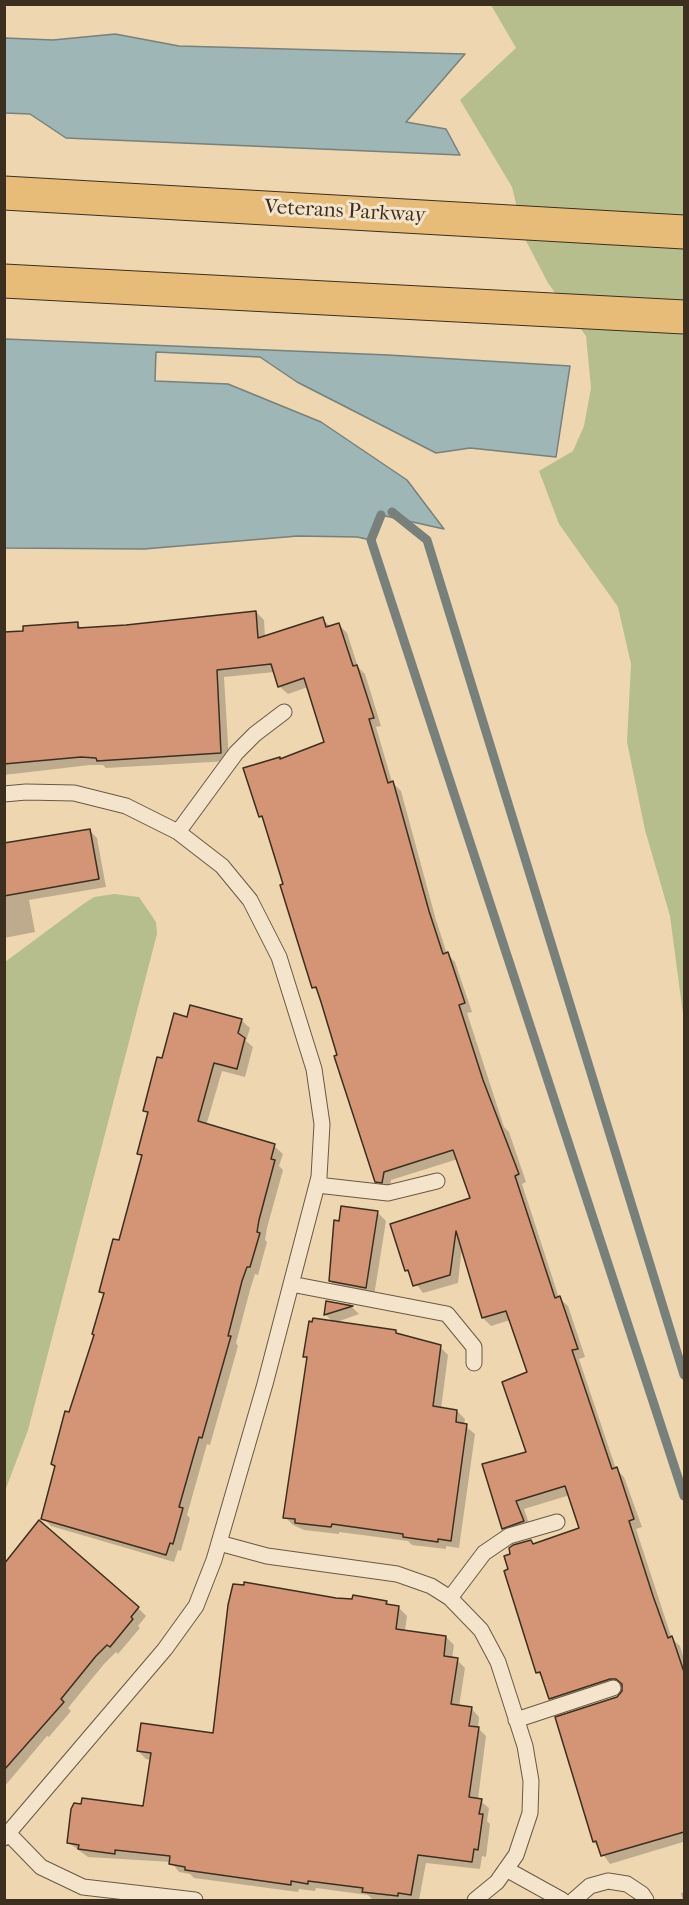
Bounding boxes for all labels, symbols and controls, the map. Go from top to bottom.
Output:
street label: Veterans Parkway [264,195,426,229]

